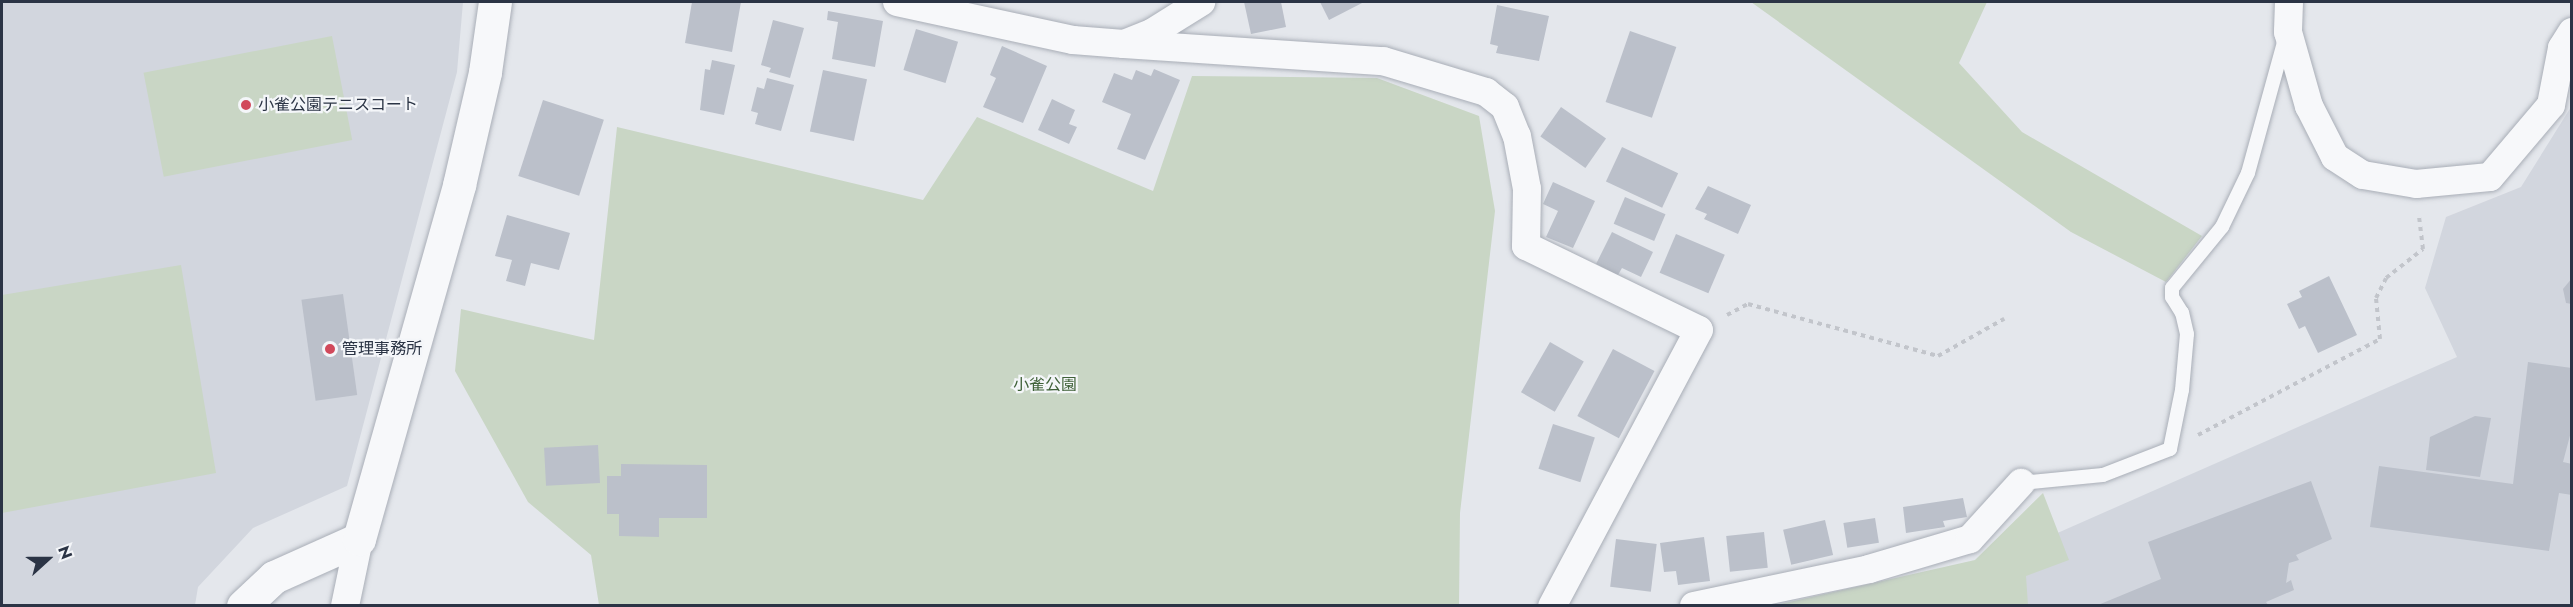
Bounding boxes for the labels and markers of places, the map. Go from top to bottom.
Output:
place label: 小雀公園テニスコート [258,95,418,115]
marker: 小雀公園テニスコート [239,98,253,112]
place label: 管理事務所 [342,339,422,359]
marker: 管理事務所 [323,342,337,356]

